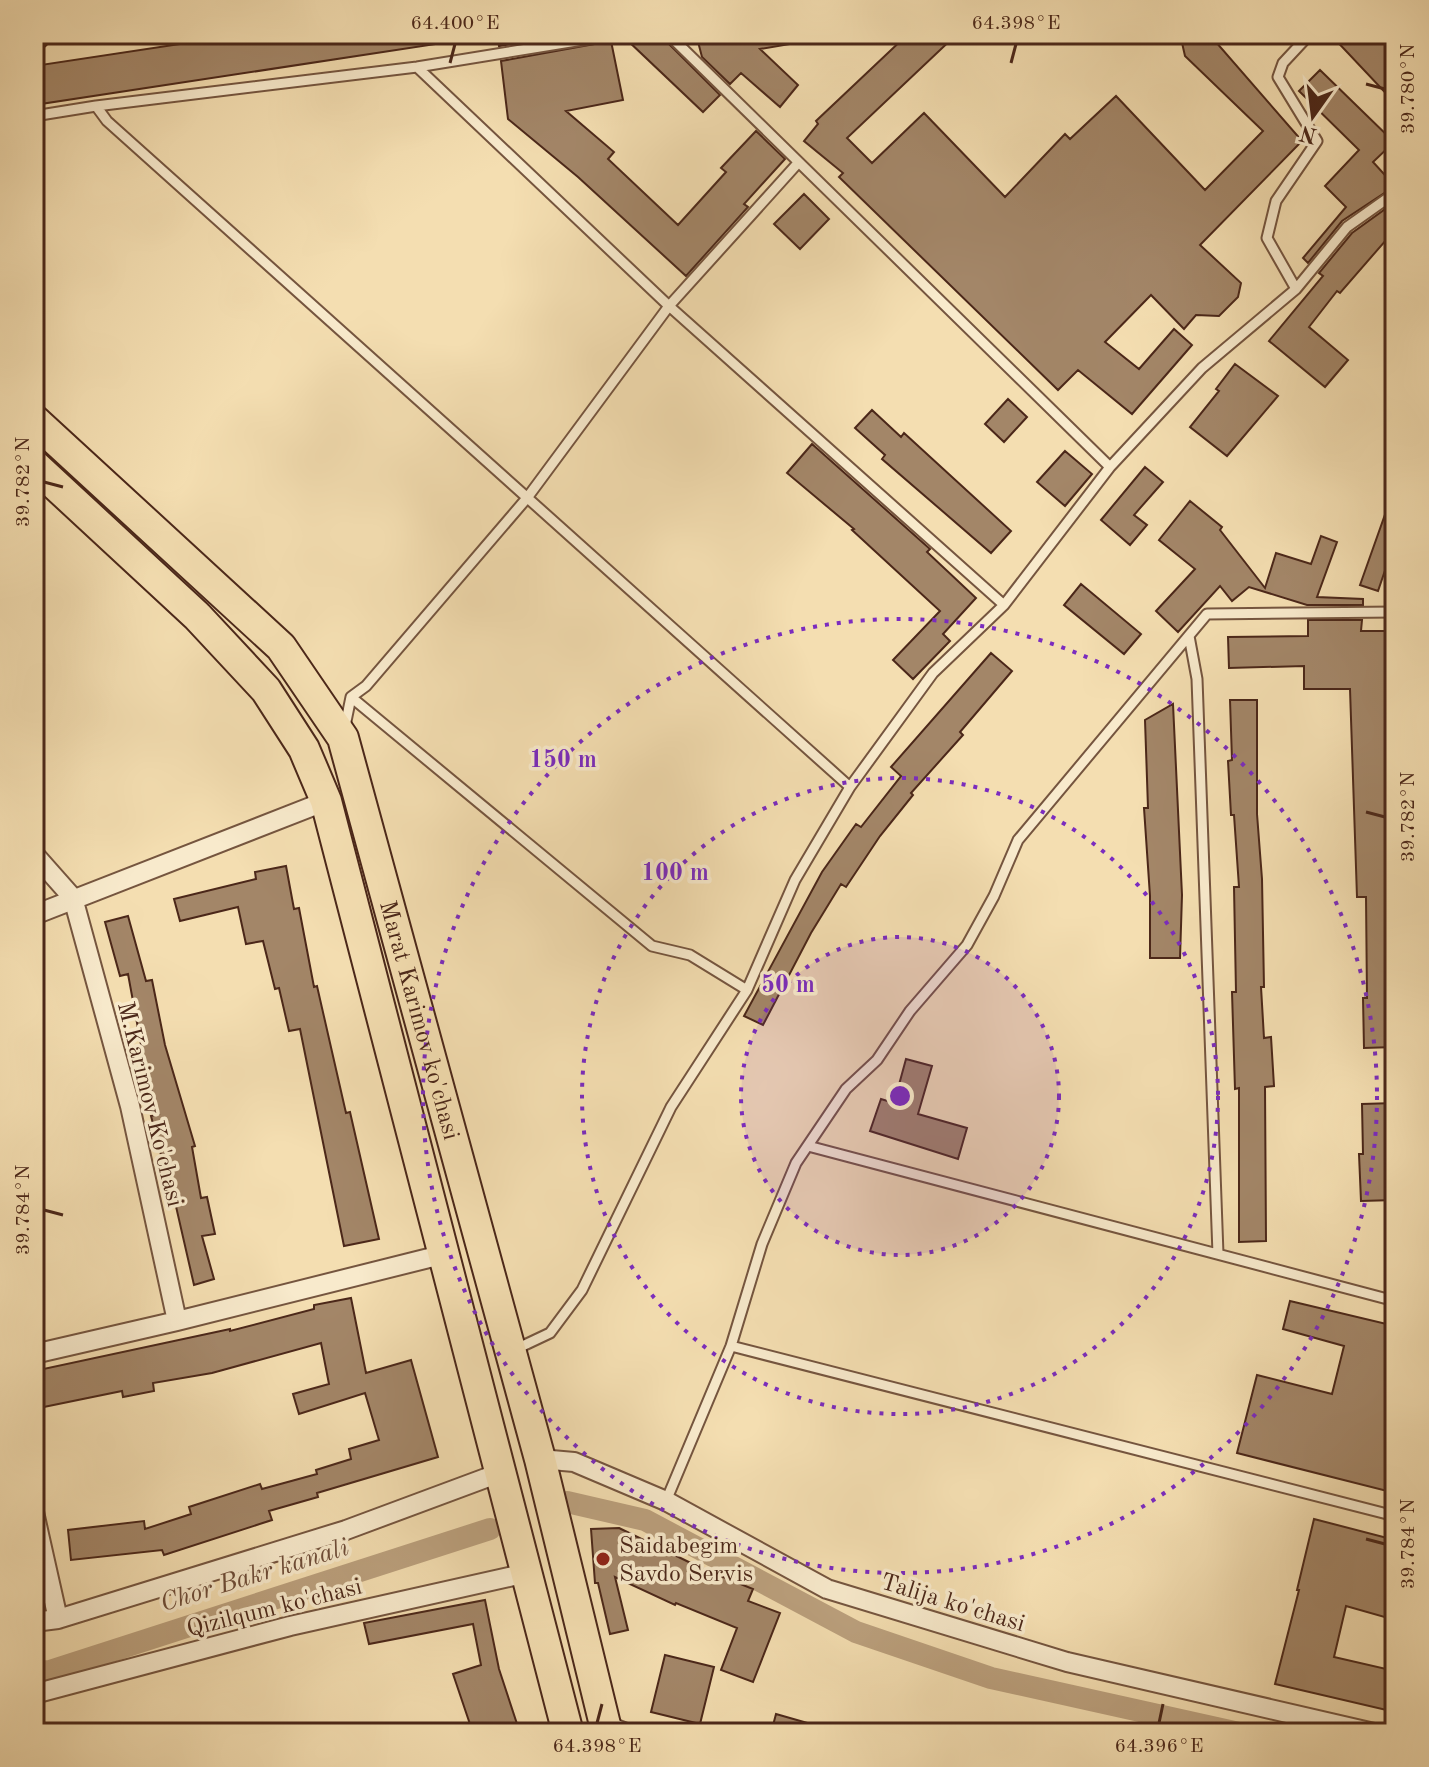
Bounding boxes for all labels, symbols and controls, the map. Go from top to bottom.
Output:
text: 64.400°E [411,14,500,34]
text: 64.398°E [972,14,1061,34]
text: 39.780°N [1399,44,1419,134]
north arrow [1273,76,1353,156]
text: N [1298,121,1319,146]
text: 39.782°N [14,437,34,527]
text: 150 m [529,748,597,773]
text: 39.782°N [1399,772,1419,862]
text: 100 m [641,862,709,886]
street label: Marat Karimov ko'chasi [374,898,462,1143]
text: 50 m [761,973,815,998]
street label: M.Karimov Ko'chasi [112,999,186,1210]
centre of rings [886,1082,914,1110]
text: 39.784°N [14,1165,34,1255]
text: 39.784°N [1399,1499,1419,1589]
water label: Chor Bakr kanali [157,1535,352,1617]
place label: Saidabegim Savdo Servis [619,1535,753,1587]
marker: Saidabegim Savdo Servis [594,1550,612,1568]
street label: Talija ko'chasi [877,1571,1027,1637]
street label: Qizilqum ko'chasi [184,1576,365,1642]
text: 64.398°E [553,1737,642,1757]
text: 64.396°E [1115,1737,1204,1757]

